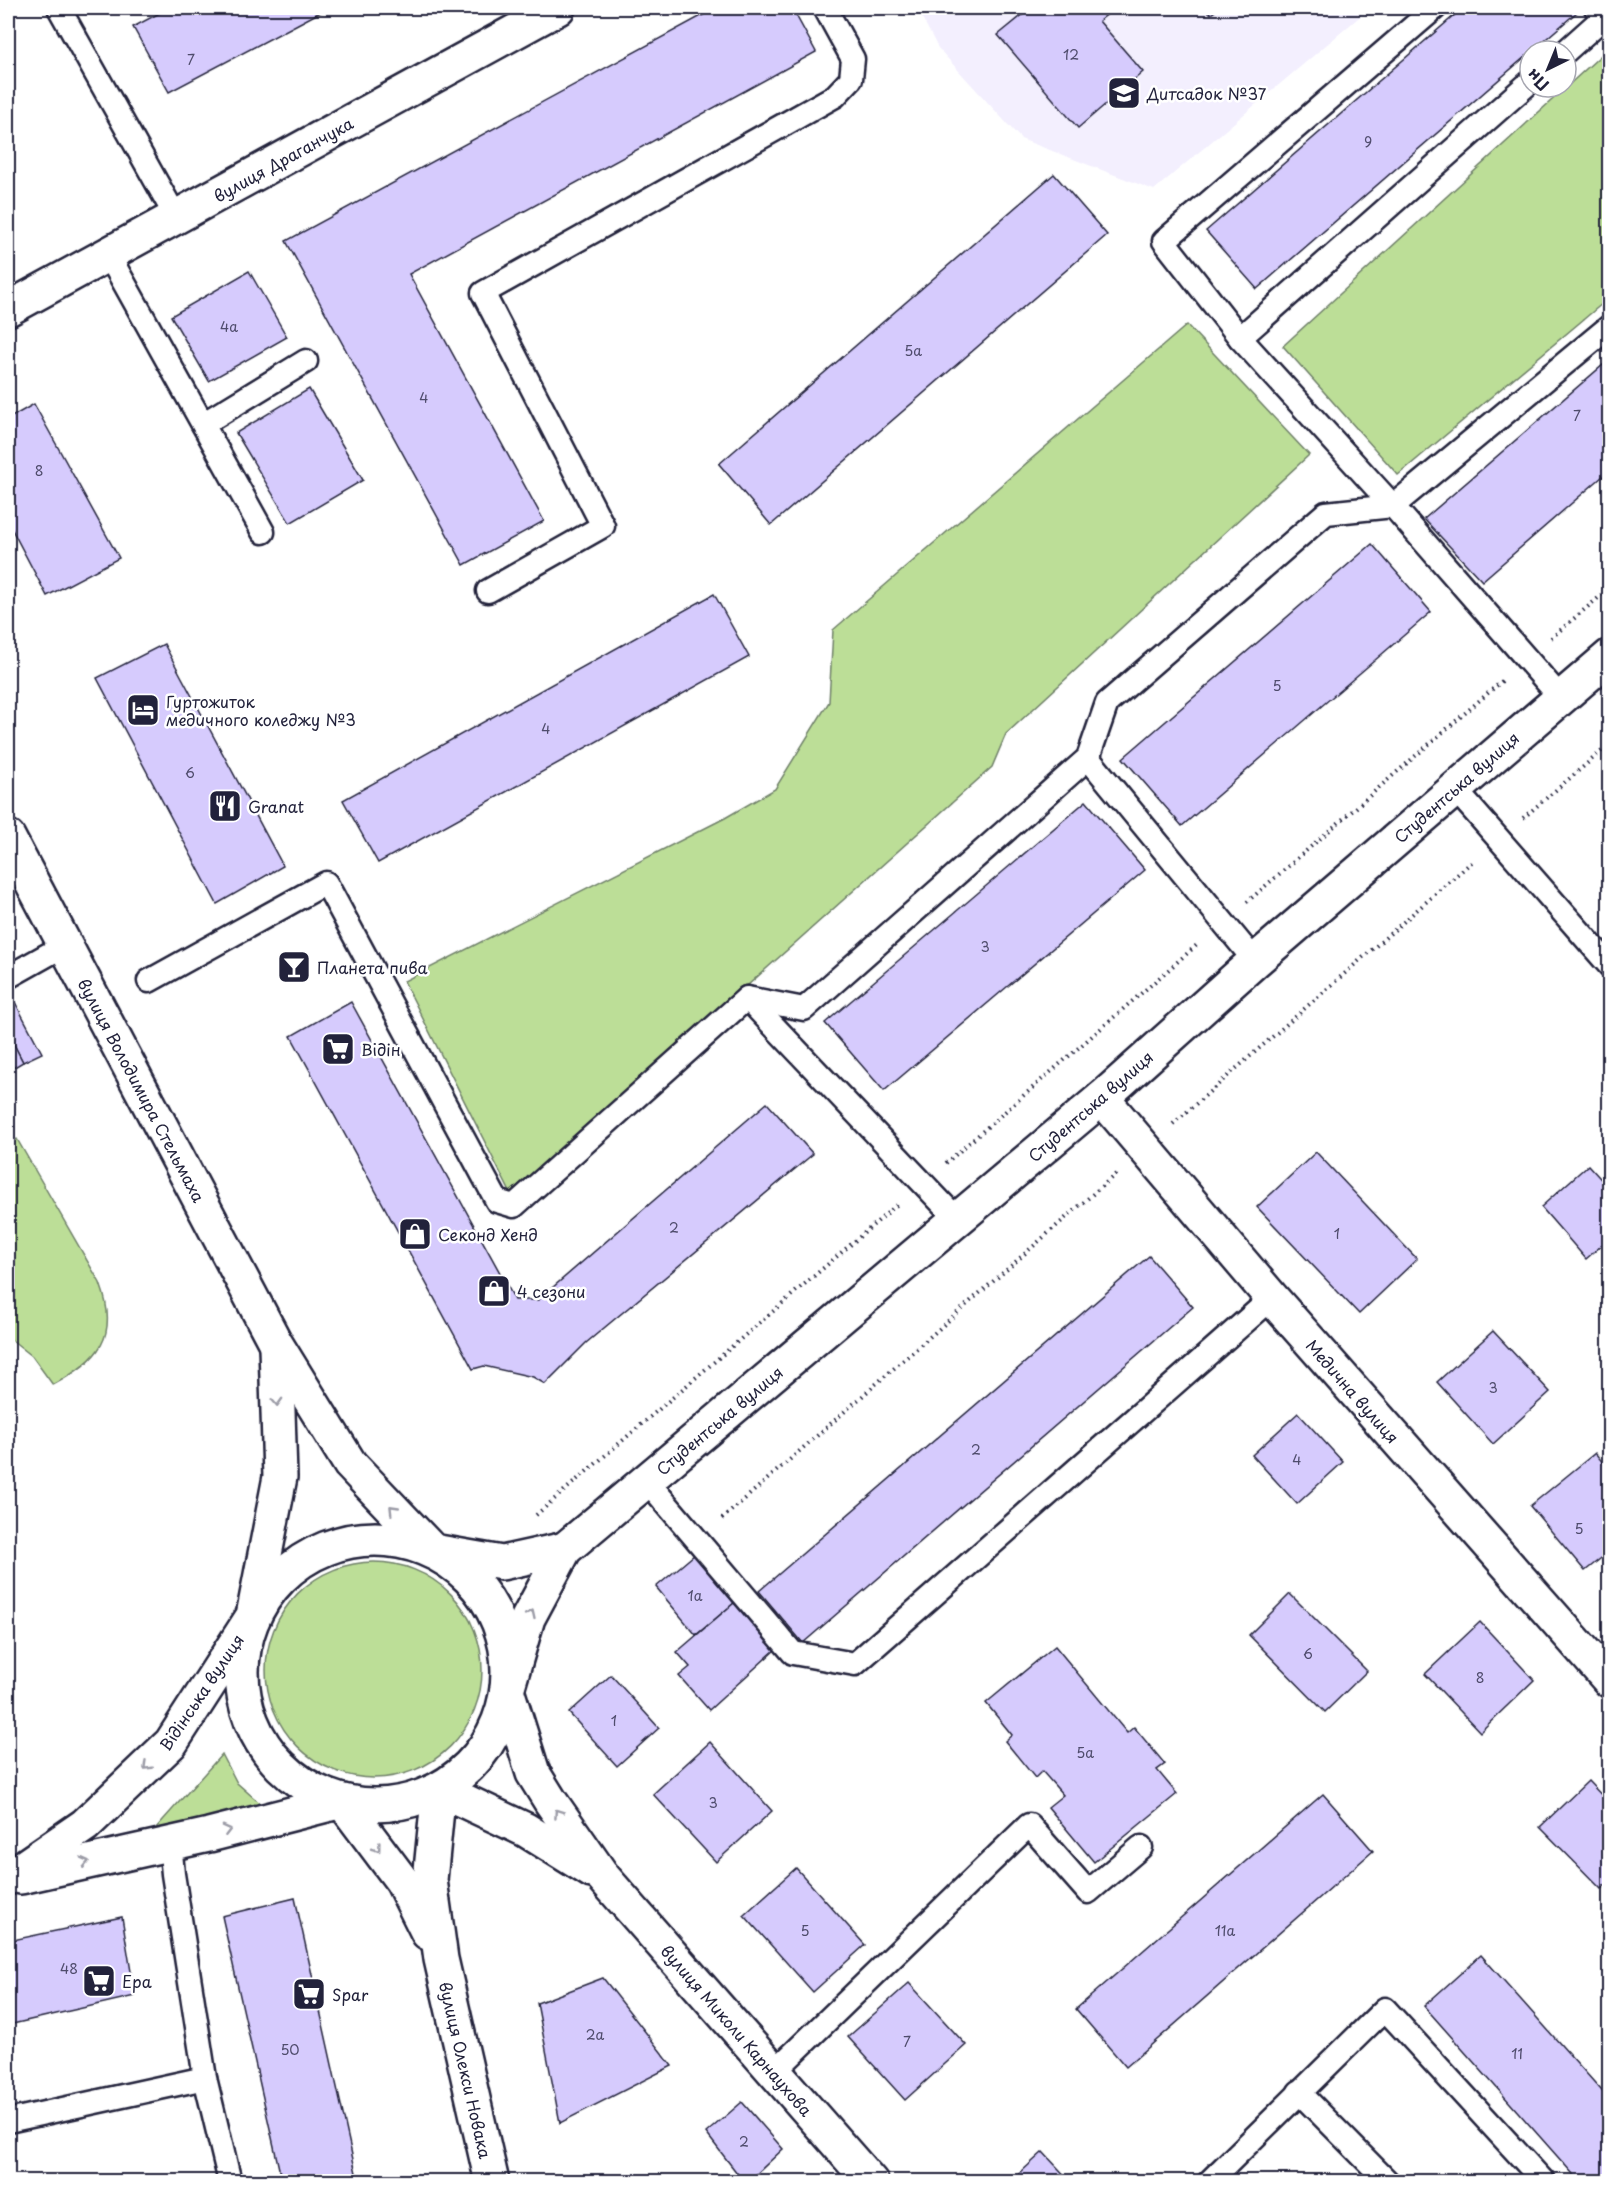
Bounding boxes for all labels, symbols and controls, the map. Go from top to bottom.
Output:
north arrow [1518,39,1578,99]
house number: 12 [1063,44,1079,65]
house number: 7 [187,49,195,70]
text: Пн [1520,64,1554,97]
school or university icon: Дитсадок №37 [1106,75,1142,111]
place label: Дитсадок №37 [1146,81,1267,105]
street label: вулиця Драганчука [209,111,357,207]
house number: 9 [1364,131,1372,152]
house number: 4а [220,316,238,337]
house number: 5а [904,340,922,361]
house number: 4 [419,387,429,408]
house number: 7 [1573,405,1581,426]
house number: 8 [35,460,43,481]
house number: 5 [1272,675,1282,696]
place label: Гуртожиток медичного коледжу №3 [166,689,356,731]
hotel icon: Гуртожиток медичного коледжу №3 [125,692,161,728]
house number: 4 [541,718,551,739]
street label: Студентська вулиця [1388,726,1524,848]
house number: 6 [185,762,195,783]
restaurant icon: Granat [207,788,243,824]
place label: Granat [248,794,304,818]
house number: 3 [980,936,990,957]
bar icon: Планета пива [276,949,312,985]
place label: Планета пива [317,955,428,979]
street label: вулиця Володимира Стельмаха [73,974,211,1206]
supermarket icon: Відін [320,1031,356,1067]
place label: Відін [361,1037,401,1061]
street label: Студентська вулиця [1022,1045,1158,1167]
shop icon: Секонд Хенд [397,1216,433,1252]
house number: 2 [669,1217,679,1238]
place label: Секонд Хенд [438,1222,538,1246]
house number: 1 [1334,1223,1340,1244]
shop icon: 4 сезони [476,1273,512,1309]
place label: 4 сезони [517,1279,586,1303]
street label: Медична вулиця [1301,1334,1405,1448]
street label: Студентська вулиця [650,1360,788,1480]
house number: 3 [1488,1377,1498,1398]
one-way arrow [271,1398,284,1407]
house number: 2 [971,1439,981,1460]
house number: 4 [1292,1449,1302,1470]
one-way arrow [389,1505,400,1516]
house number: 5 [1574,1518,1584,1539]
house number: 1а [688,1585,703,1606]
one-way arrow [523,1609,535,1620]
street label: Відінська вулиця [153,1629,249,1755]
house number: 6 [1303,1643,1313,1664]
house number: 8 [1476,1667,1484,1688]
house number: 1 [611,1710,617,1731]
house number: 5а [1076,1742,1094,1763]
one-way arrow [143,1759,153,1770]
house number: 3 [708,1792,718,1813]
one-way arrow [554,1808,565,1819]
one-way arrow [221,1825,232,1837]
one-way arrow [370,1841,381,1852]
one-way arrow [80,1856,90,1869]
house number: 5 [800,1920,810,1941]
house number: 11а [1215,1920,1236,1941]
street label: вулиця Миколи Карнаухова [656,1939,818,2121]
house number: 48 [60,1958,78,1979]
supermarket icon: Ера [81,1963,117,1999]
place label: Ера [122,1969,152,1993]
supermarket icon: Spar [291,1976,327,2012]
street label: вулиця Олекси Новака [434,1979,498,2161]
place label: Spar [332,1982,369,2006]
house number: 2а [586,2024,604,2045]
house number: 7 [903,2031,911,2052]
house number: 50 [280,2039,300,2060]
house number: 11 [1511,2043,1523,2064]
house number: 2 [739,2131,749,2152]

